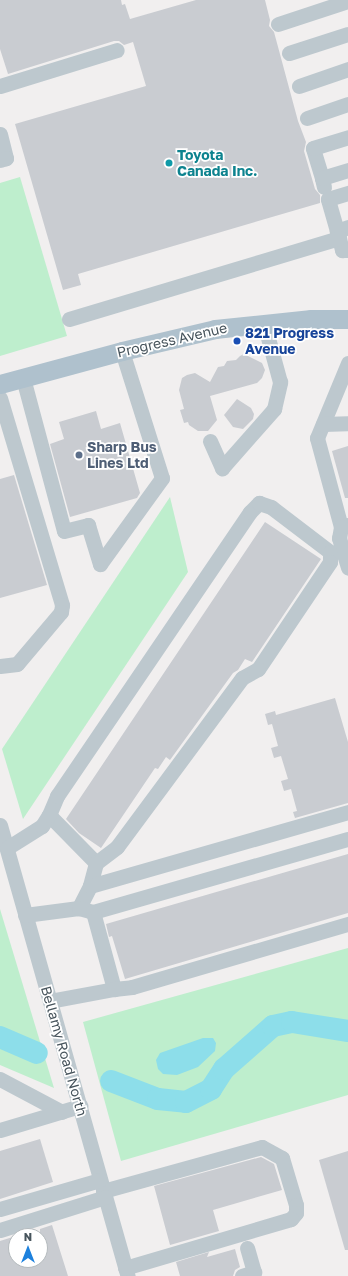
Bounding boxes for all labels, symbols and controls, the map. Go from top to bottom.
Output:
place label: Toyota Canada Inc. [177,147,257,180]
marker: Toyota Canada Inc. [164,158,174,168]
street label: Progress Avenue [115,319,229,361]
place label: 821 Progress Avenue [245,325,334,358]
marker: 821 Progress Avenue [232,336,242,346]
place label: Sharp Bus Lines Ltd [87,439,157,472]
marker: Sharp Bus Lines Ltd [74,450,84,460]
street label: Bellamy Road North [37,984,91,1118]
north arrow [8,1228,48,1268]
text: N [24,1230,32,1243]

